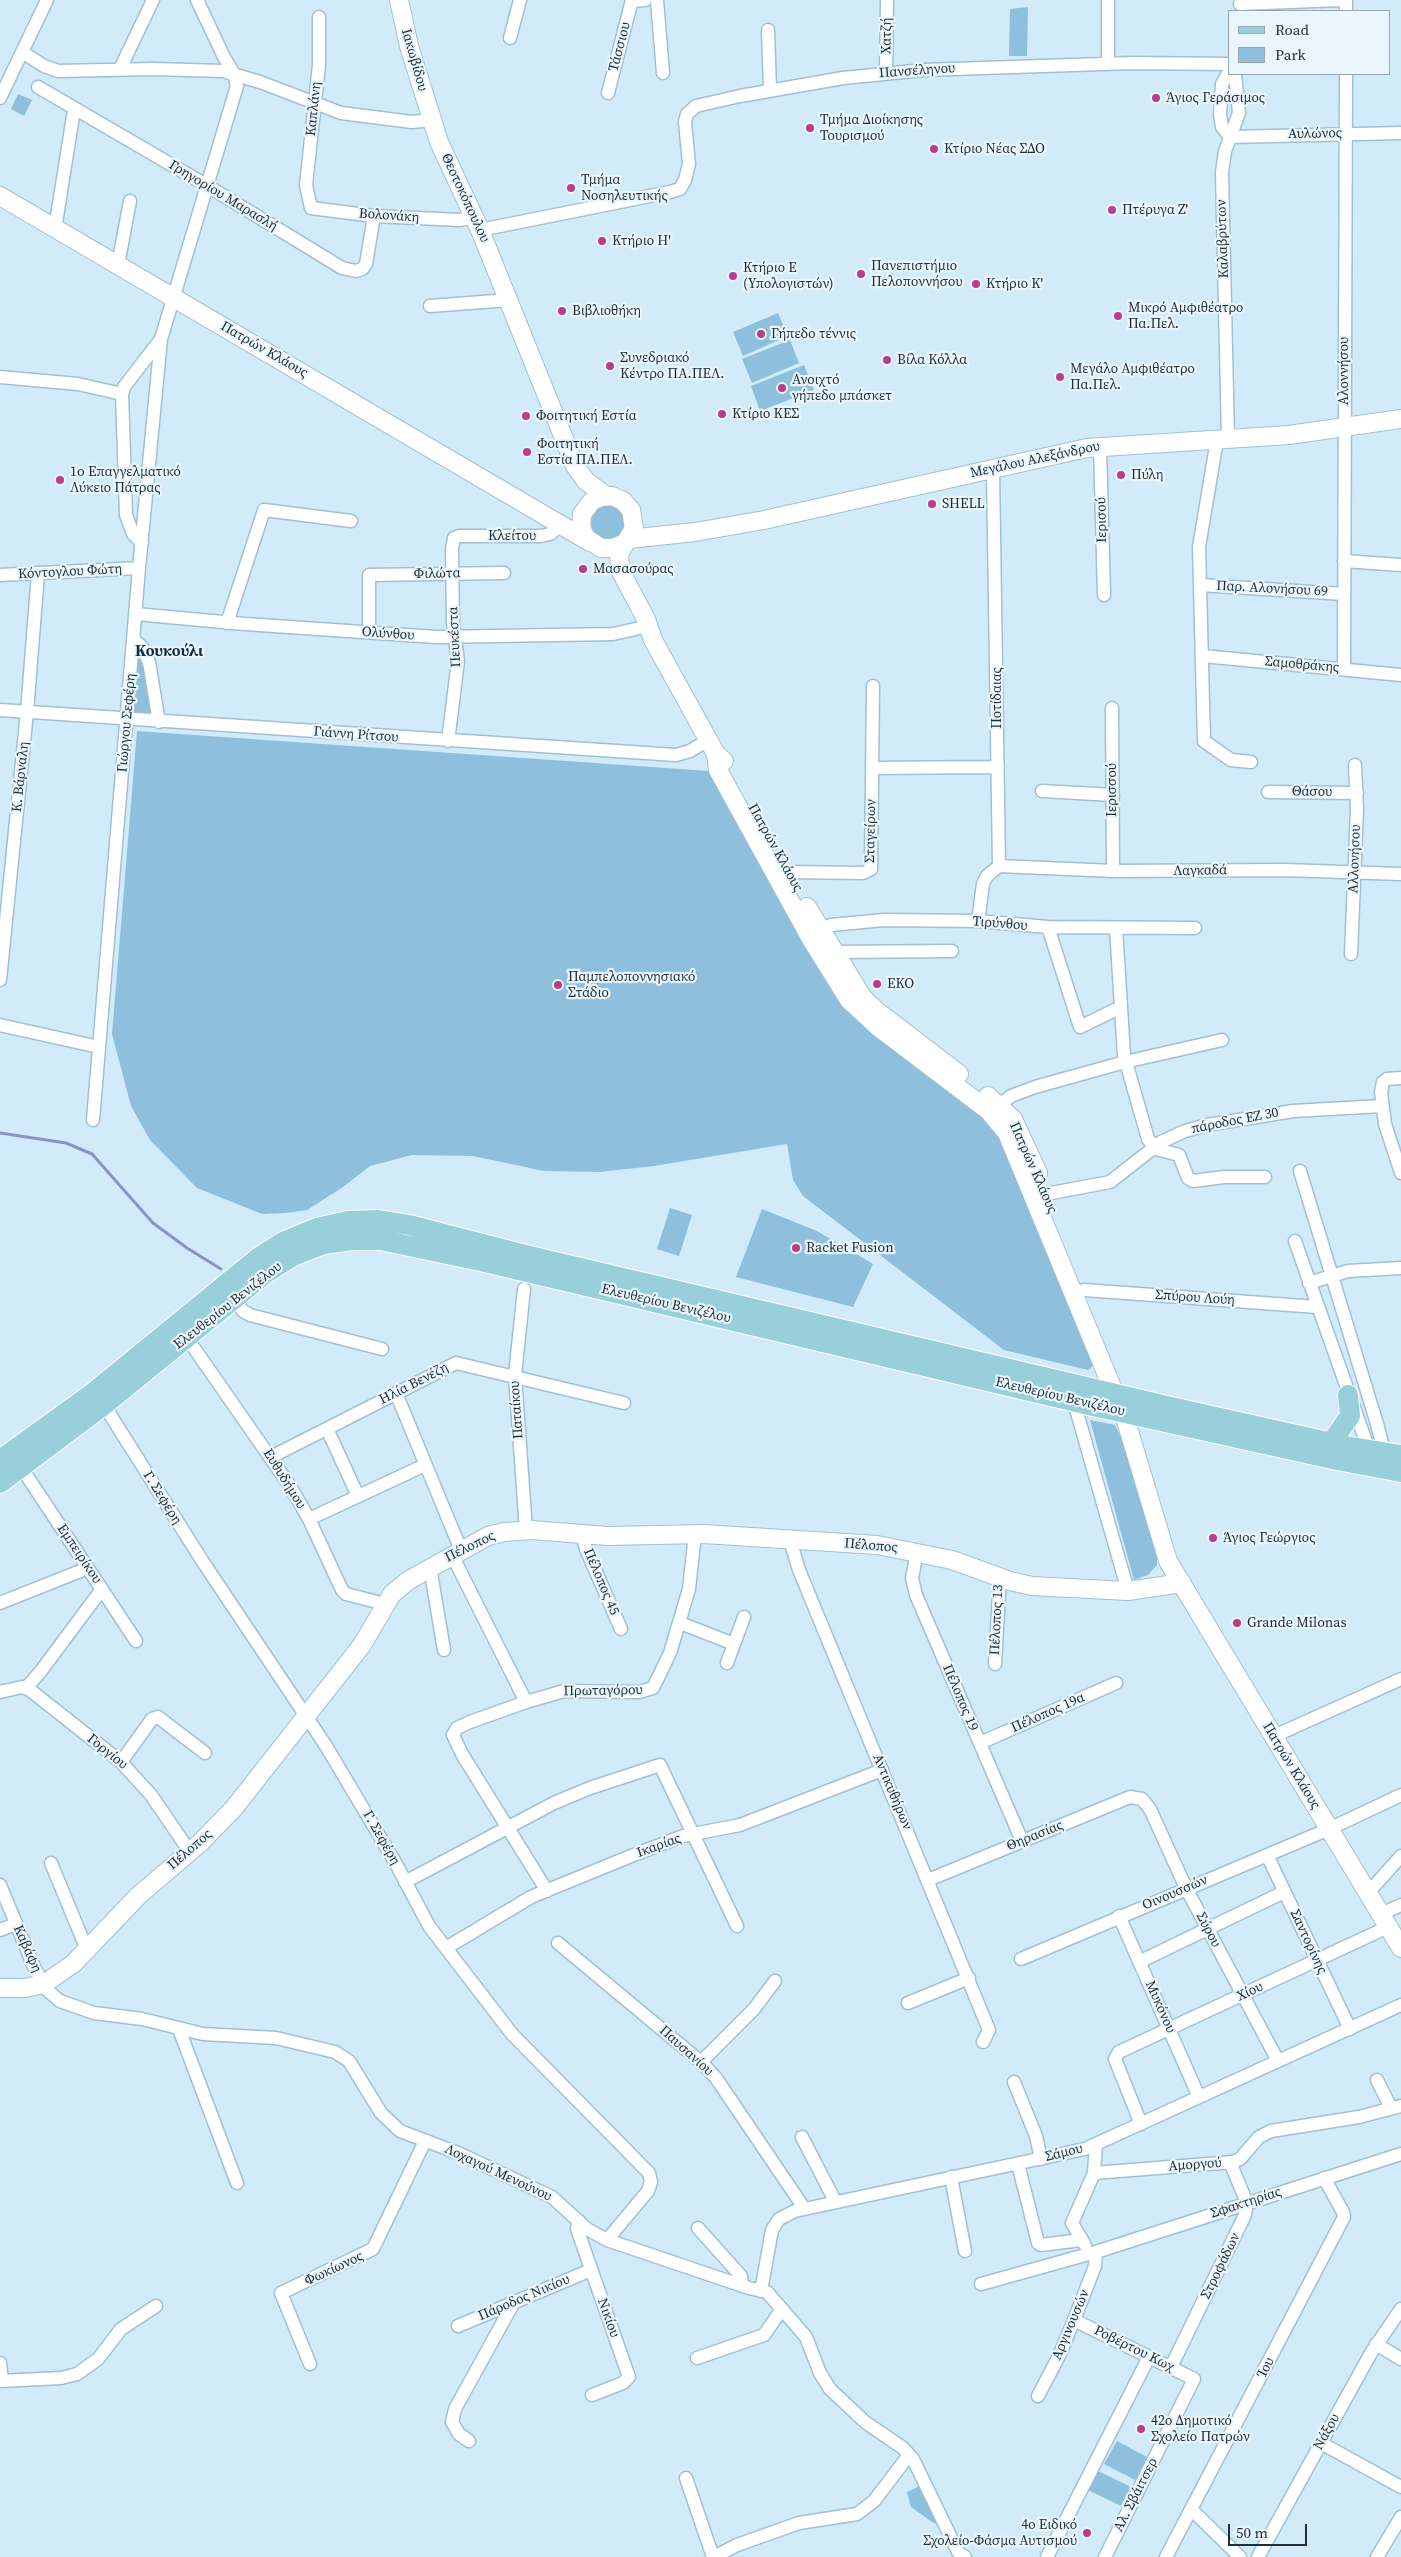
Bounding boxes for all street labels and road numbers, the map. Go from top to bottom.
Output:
street label: Χατζή [878,17,896,55]
street label: Τάσσιου [605,20,635,74]
street label: Ιακωβίδου [397,27,431,93]
street label: Πανσέληνου [878,60,956,82]
street label: Καπλάνη [303,81,325,137]
street label: Αυλώνος [1288,125,1342,143]
street label: Θεοτοκόπουλου [437,151,493,245]
street label: Γρηγορίου Μαρασλή [166,157,280,235]
street label: Καλαβρύτων [1213,199,1233,279]
street label: Βολονάκη [358,206,420,226]
street label: Πατρών Κλάους [217,318,311,382]
street label: Αλοννήσου [1336,337,1352,405]
street label: Μεγάλου Αλεξάνδρου [969,438,1101,482]
street label: Ιερισού [1093,497,1111,543]
street label: Κλείτου [488,528,536,544]
street label: Κόντογλου Φώτη [18,561,122,583]
street label: Φιλώτα [414,565,460,583]
street label: Παρ. Αλονήσου 69 [1216,578,1328,600]
street label: Πευκέστα [445,606,465,668]
street label: Ολύνθου [361,624,415,644]
street label: Σαμοθράκης [1264,653,1340,677]
street label: Ποτίδαιας [989,667,1005,729]
street label: Γιώργου Σεφέρη [114,673,140,773]
street label: Γιάννη Ρίτσου [313,724,399,746]
street label: Κ. Βάρναλη [9,741,33,813]
street label: Ιερισσού [1104,763,1120,817]
street label: Θάσου [1292,783,1332,801]
street label: Σταγείρων [862,799,880,863]
street label: Πατρών Κλάους [744,801,806,895]
street label: Αλλονήσου [1345,824,1365,894]
street label: Λαγκαδά [1173,862,1227,880]
street label: Τιρύνθου [972,913,1028,935]
street label: πάροδος ΕΖ 30 [1190,1104,1280,1138]
street label: Πατρών Κλάους [1005,1120,1061,1216]
street label: Ελευθερίου Βενιζέλου [171,1259,285,1353]
street label: Ελευθερίου Βενιζέλου [600,1281,732,1327]
street label: Σπύρου Λούη [1155,1287,1235,1309]
street label: Ηλία Βενέζη [377,1359,451,1409]
street label: Ελευθερίου Βενιζέλου [994,1374,1126,1420]
street label: Παταίκου [507,1380,527,1440]
street label: Ευθυδήμου [259,1446,309,1512]
street label: Γ. Σεφέρη [139,1468,185,1528]
street label: Εμπειρίκου [53,1521,105,1587]
street label: Πέλοπος [442,1528,498,1566]
street label: Πέλοπος [844,1535,898,1557]
street label: Πέλοπος 45 [579,1546,623,1618]
street label: Πέλοπος 13 [987,1584,1007,1656]
street label: Πέλοπος 19 [938,1662,982,1734]
street label: Πρωταγόρου [563,1682,643,1700]
street label: Πέλοπος 19α [1009,1689,1087,1737]
street label: Πατρών Κλάους [1259,1720,1323,1812]
street label: Γοργίου [83,1731,131,1773]
street label: Αντικυθήρων [868,1752,916,1832]
street label: Γ. Σεφέρη [359,1808,403,1868]
street label: Θηρασίας [1004,1817,1066,1855]
street label: Πέλοπος [164,1826,216,1874]
street label: Ικαρίας [635,1830,683,1862]
street label: Οινουσσών [1140,1872,1210,1914]
street label: Σαντορίνης [1286,1907,1330,1977]
street label: Σύρου [1192,1910,1224,1950]
street label: Καβάφη [9,1923,45,1975]
street label: Μυκόνου [1141,1978,1179,2036]
street label: Χίου [1234,1979,1266,2005]
street label: Παυσανίου [655,2022,717,2080]
street label: Σάμου [1044,2140,1084,2166]
street label: Λοχαγού Μενούνου [442,2141,554,2205]
street label: Αμοργού [1168,2155,1222,2175]
street label: Σφακτηρίας [1209,2184,1283,2222]
street label: Στροφάδων [1198,2230,1244,2302]
street label: Φωκίωνος [302,2248,366,2290]
street label: Πάροδος Νικίου [476,2271,572,2325]
street label: Αργινουσών [1049,2287,1093,2363]
street label: Νικίου [593,2296,623,2340]
street label: Ροβέρτου Κωχ [1091,2322,1177,2376]
street label: Ίου [1254,2355,1278,2381]
street label: Νάξου [1310,2411,1344,2453]
street label: Αλ. Σβάιτσερ [1110,2455,1162,2535]

